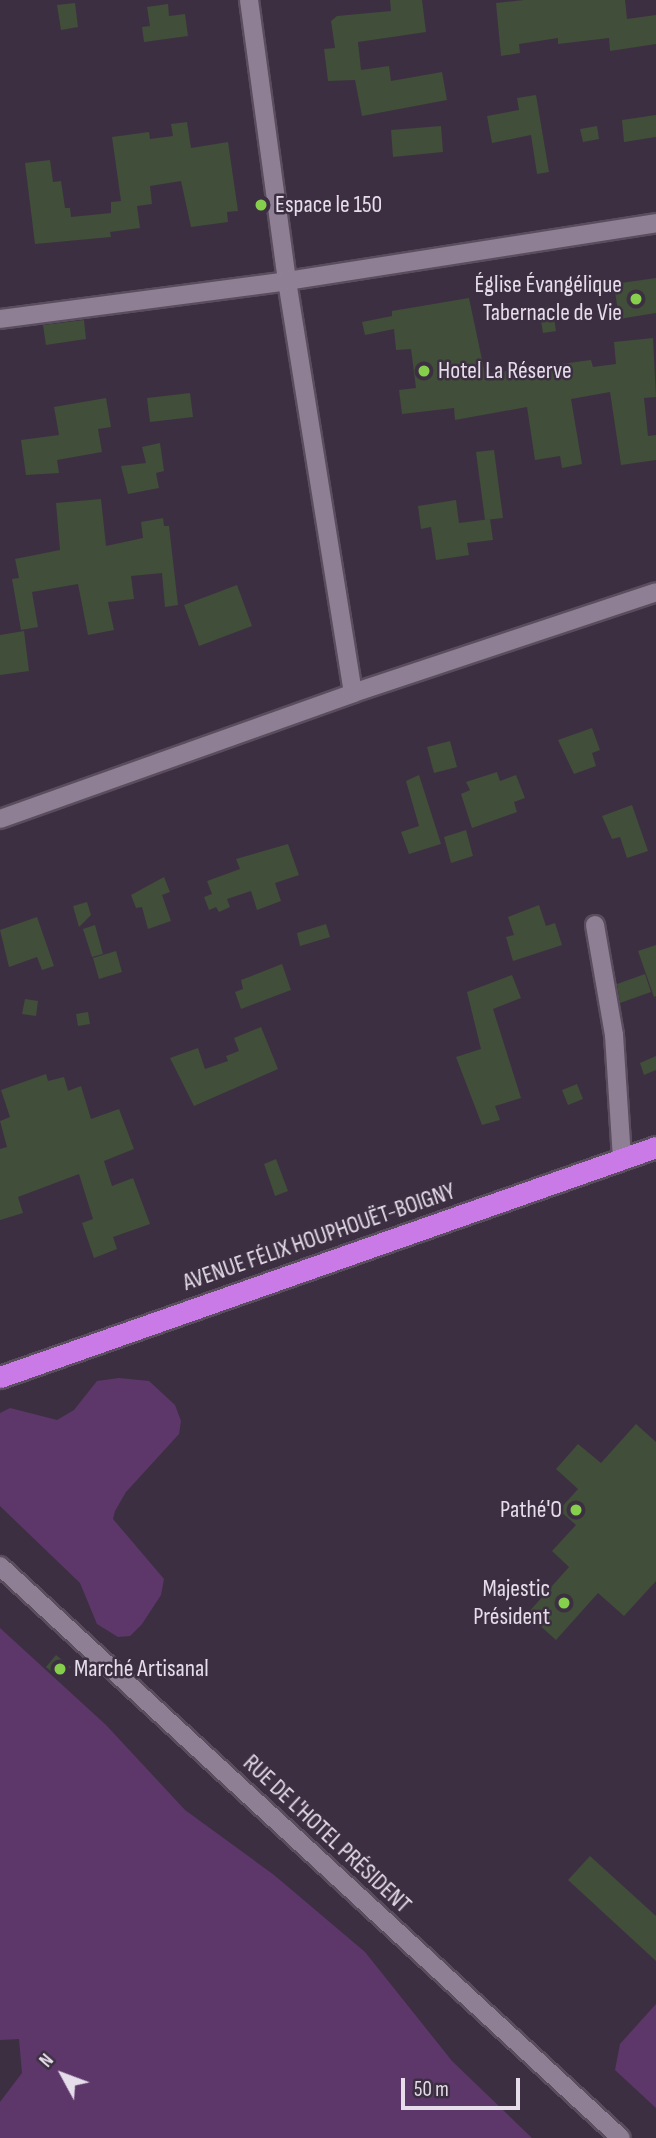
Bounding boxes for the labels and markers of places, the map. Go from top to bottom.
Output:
place label: Espace le 150 [275,191,382,219]
marker: Espace le 150 [253,197,269,213]
place label: Église Évangélique Tabernacle de Vie [474,271,622,327]
marker: Église Évangélique Tabernacle de Vie [628,291,644,307]
place label: Hotel La Réserve [438,357,572,385]
marker: Hotel La Réserve [416,363,432,379]
place label: Pathé'O [500,1496,562,1524]
marker: Pathé'O [568,1502,584,1518]
place label: Majestic Président [473,1575,550,1631]
marker: Majestic Président [556,1595,572,1611]
place label: Marché Artisanal [74,1655,209,1683]
marker: Marché Artisanal [52,1661,68,1677]

